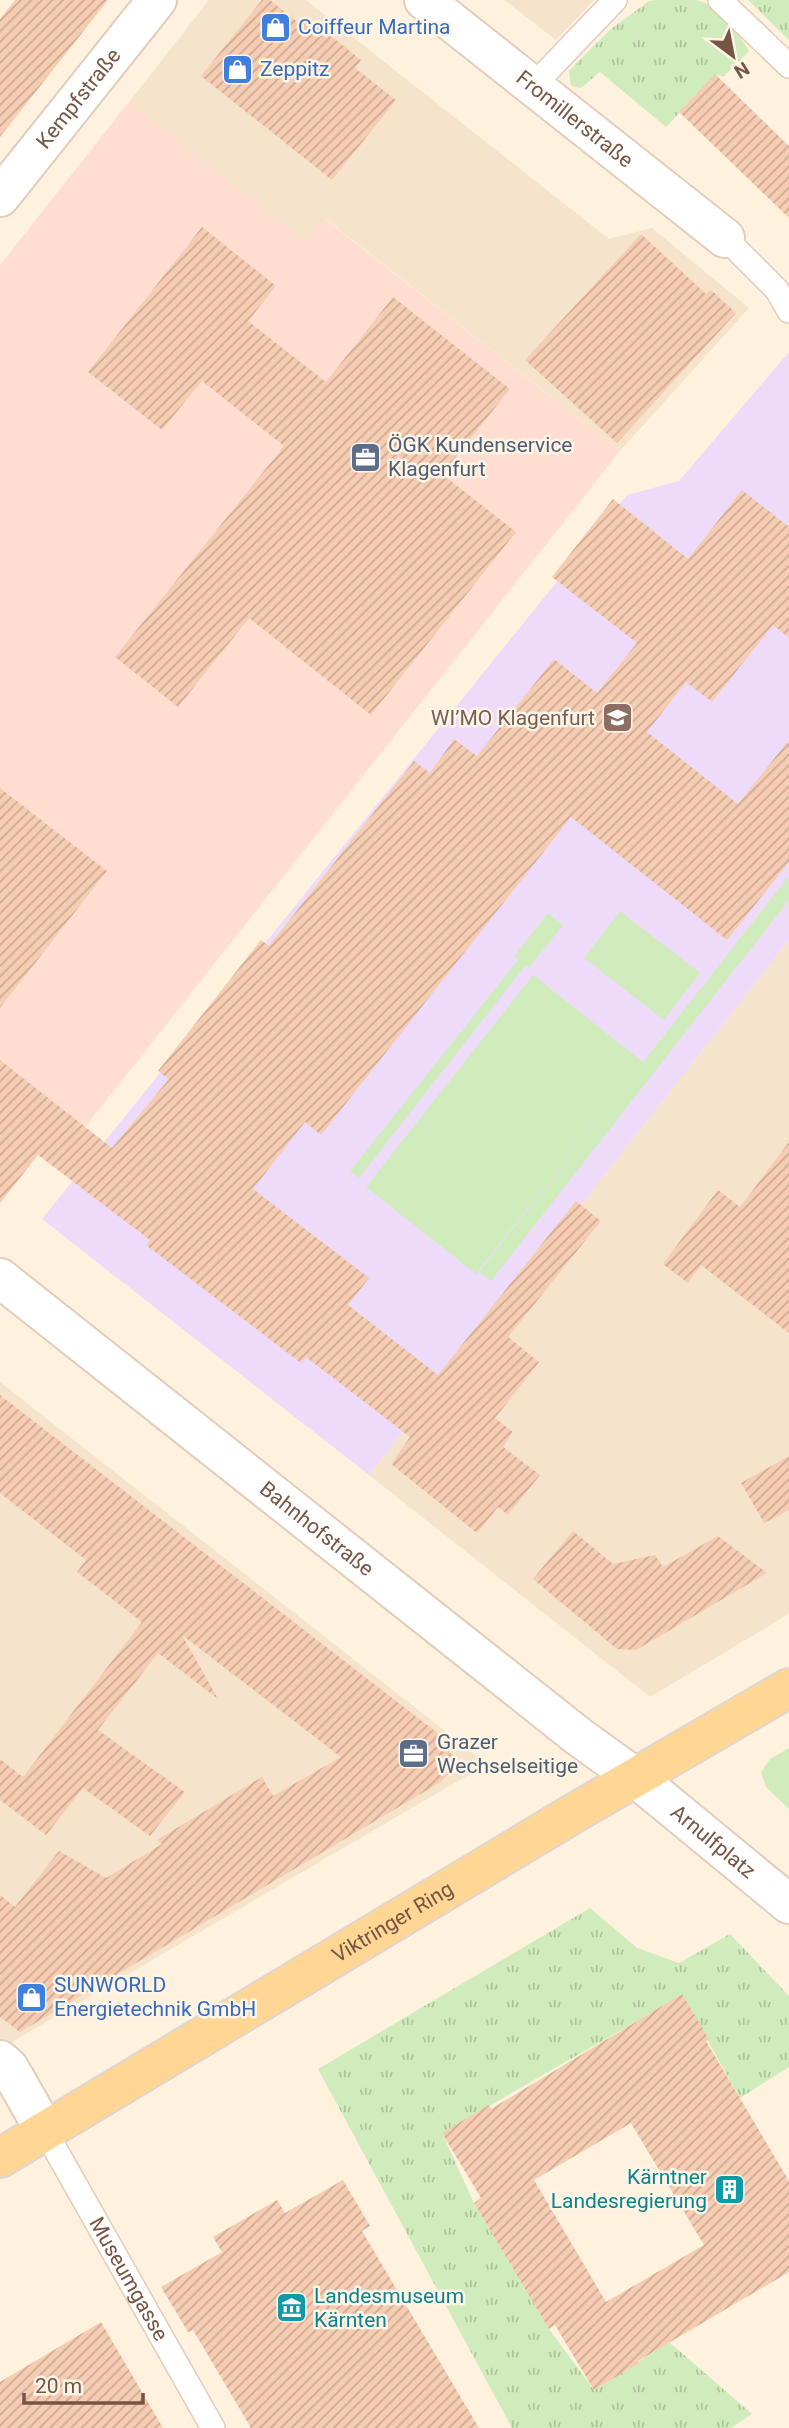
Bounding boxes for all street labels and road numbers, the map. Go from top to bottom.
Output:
street label: Kempfstraße [31,44,126,153]
street label: Fromillerstraße [512,66,638,172]
street label: Bahnhofstraße [255,1477,378,1581]
street label: Arnulfplatz [666,1800,760,1883]
street label: Viktringer Ring [328,1877,457,1968]
street label: Museumgasse [84,2213,173,2345]

